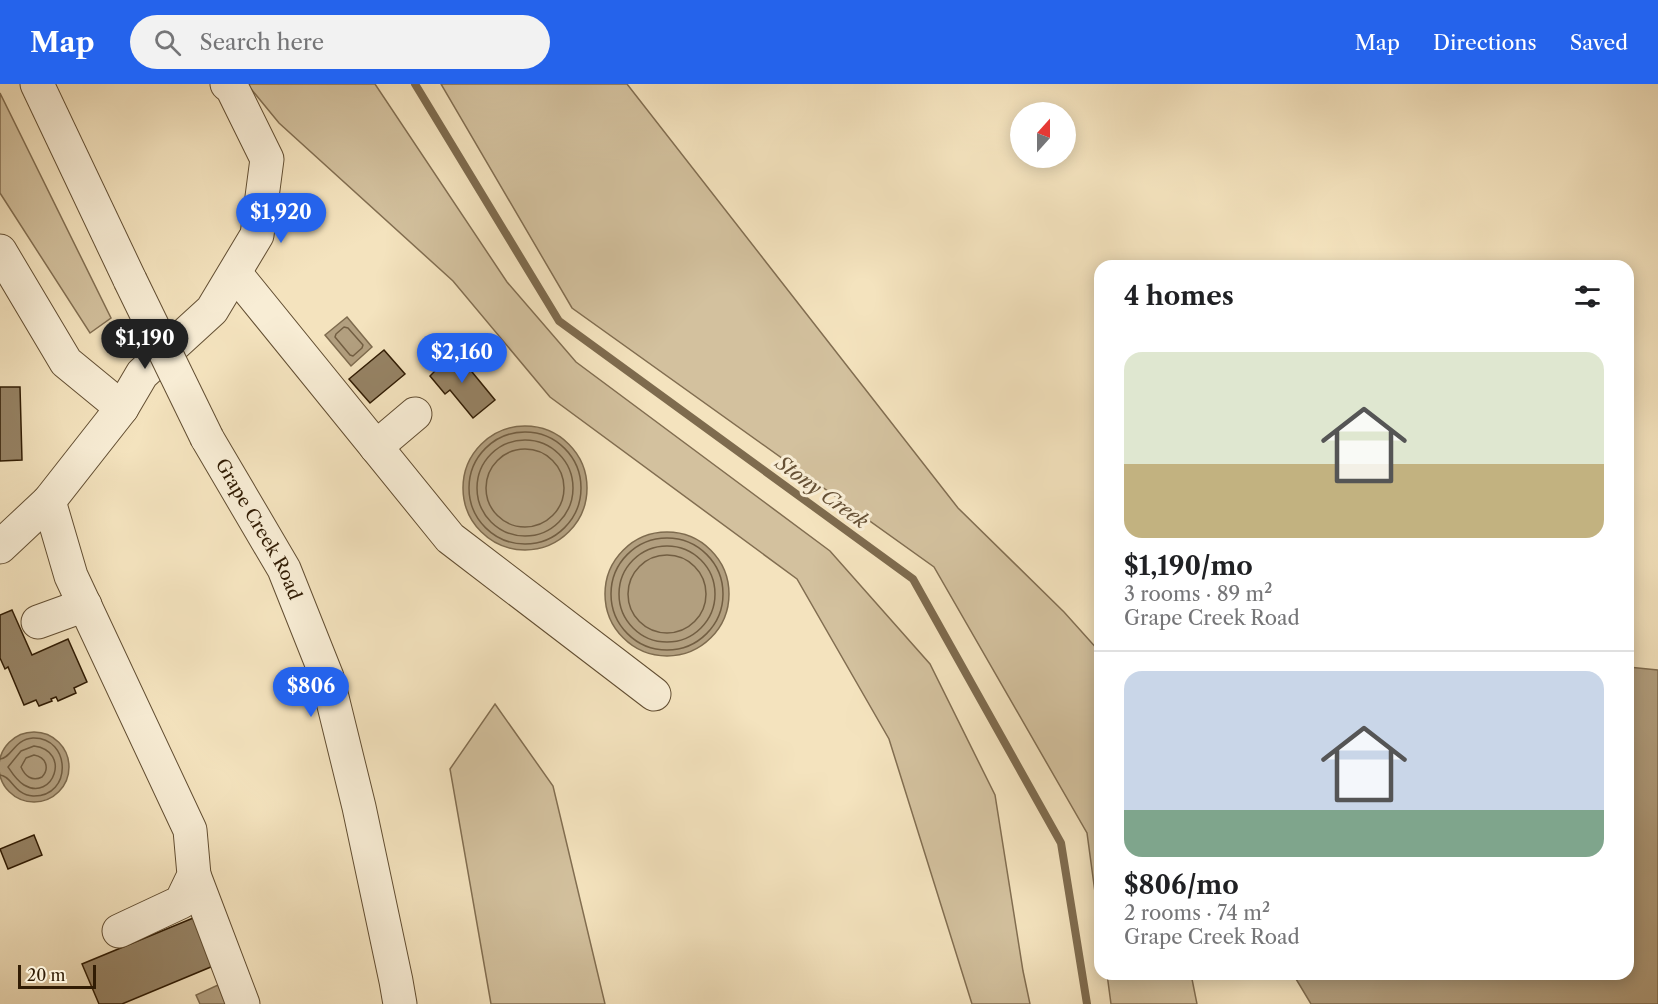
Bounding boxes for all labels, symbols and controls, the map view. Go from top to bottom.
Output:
search box [130,15,550,69]
text: Map [30,25,94,59]
icon: search [151,26,184,59]
text: Search here [199,29,324,56]
text: Map [1355,30,1400,55]
text: Directions [1433,30,1537,55]
text: Saved [1570,30,1628,55]
north arrow [1010,102,1076,168]
map controls [1010,102,1076,168]
pin: $1,920 [232,193,330,244]
text: $1,920 [250,200,312,224]
text: 4 homes [1124,280,1234,312]
icon: filters [1571,280,1604,313]
pin: $1,190 [96,319,194,370]
text: $1,190 [115,326,175,350]
pin: $2,160 [413,333,511,384]
text: $2,160 [431,340,493,364]
icon: home [1310,391,1418,499]
water label: Stony Creek [770,450,873,534]
street label: Grape Creek Road [211,455,306,603]
text: $1,190/mo [1124,550,1253,582]
text: 3 rooms · 89 m² [1124,582,1272,606]
text: Grape Creek Road [1124,606,1300,630]
pin: $806 [275,667,347,718]
text: $806 [287,674,335,698]
icon: home [1310,710,1418,818]
text: $806/mo [1124,869,1239,901]
text: 2 rooms · 74 m² [1124,901,1270,925]
text: Grape Creek Road [1124,925,1300,949]
scale bar [18,962,96,990]
text: 20 m [27,965,66,985]

